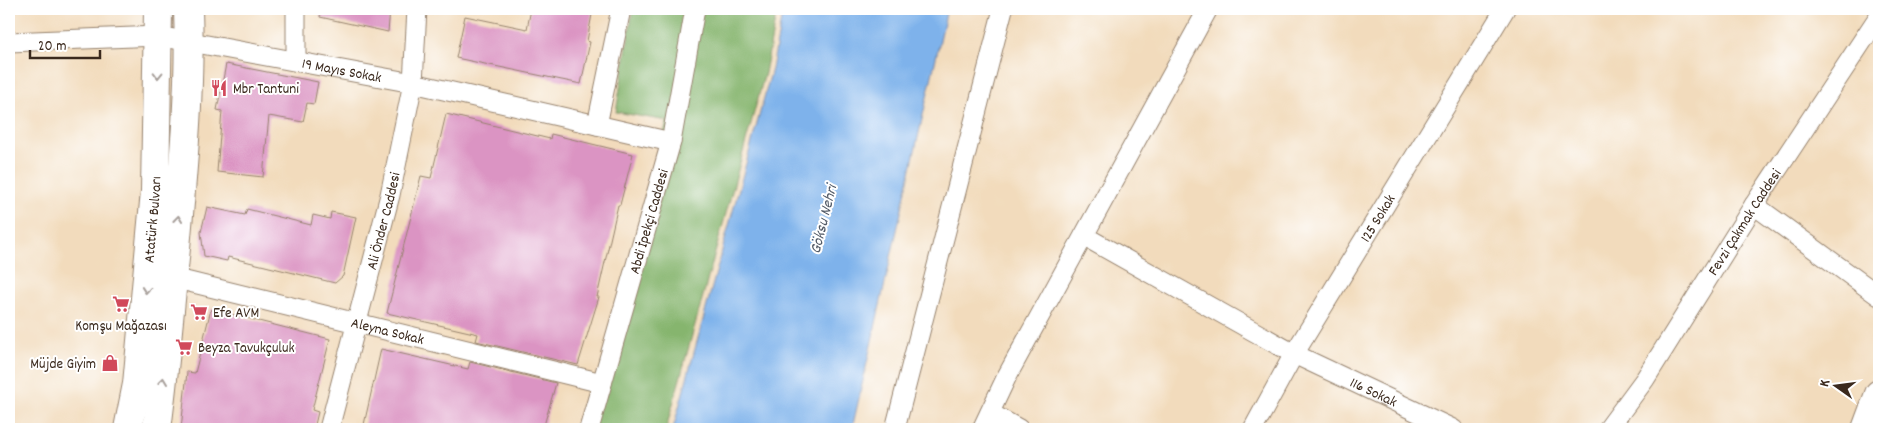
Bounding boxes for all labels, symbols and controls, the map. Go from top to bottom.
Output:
scale bar [30,28,100,60]
text: 20 m [38,36,66,58]
street label: 19 Mayıs Sokak [300,54,383,90]
one-way arrow [152,71,163,79]
restaurant icon: Mbr Tantuni [209,78,229,98]
place label: Mbr Tantuni [233,79,299,101]
street label: Fevzi Çakmak Caddesi [1703,165,1788,280]
street label: Abdi İpekçi Caddesi [625,167,676,277]
street label: Ali Önder Caddesi [362,170,407,273]
street label: Atatürk Bulvarı [139,176,168,264]
water label: Göksu Nehri [805,180,845,256]
street label: 125 Sokak [1356,191,1402,247]
one-way arrow [172,215,183,223]
one-way arrow [140,286,151,294]
supermarket icon: Komşu Mağazası [111,294,131,314]
supermarket icon: Efe AVM [189,302,209,322]
place label: Efe AVM [213,303,259,325]
street label: Aleyna Sokak [348,313,426,352]
place label: Komşu Mağazası [75,316,167,338]
supermarket icon: Beyza Tavukçuluk [174,337,194,357]
place label: Beyza Tavukçuluk [198,338,295,360]
shop icon: Müjde Giyim [100,353,120,373]
place label: Müjde Giyim [30,354,96,376]
north arrow [1810,360,1860,410]
street label: 116 Sokak [1346,373,1400,414]
one-way arrow [157,377,168,385]
text: K [1815,377,1836,389]

